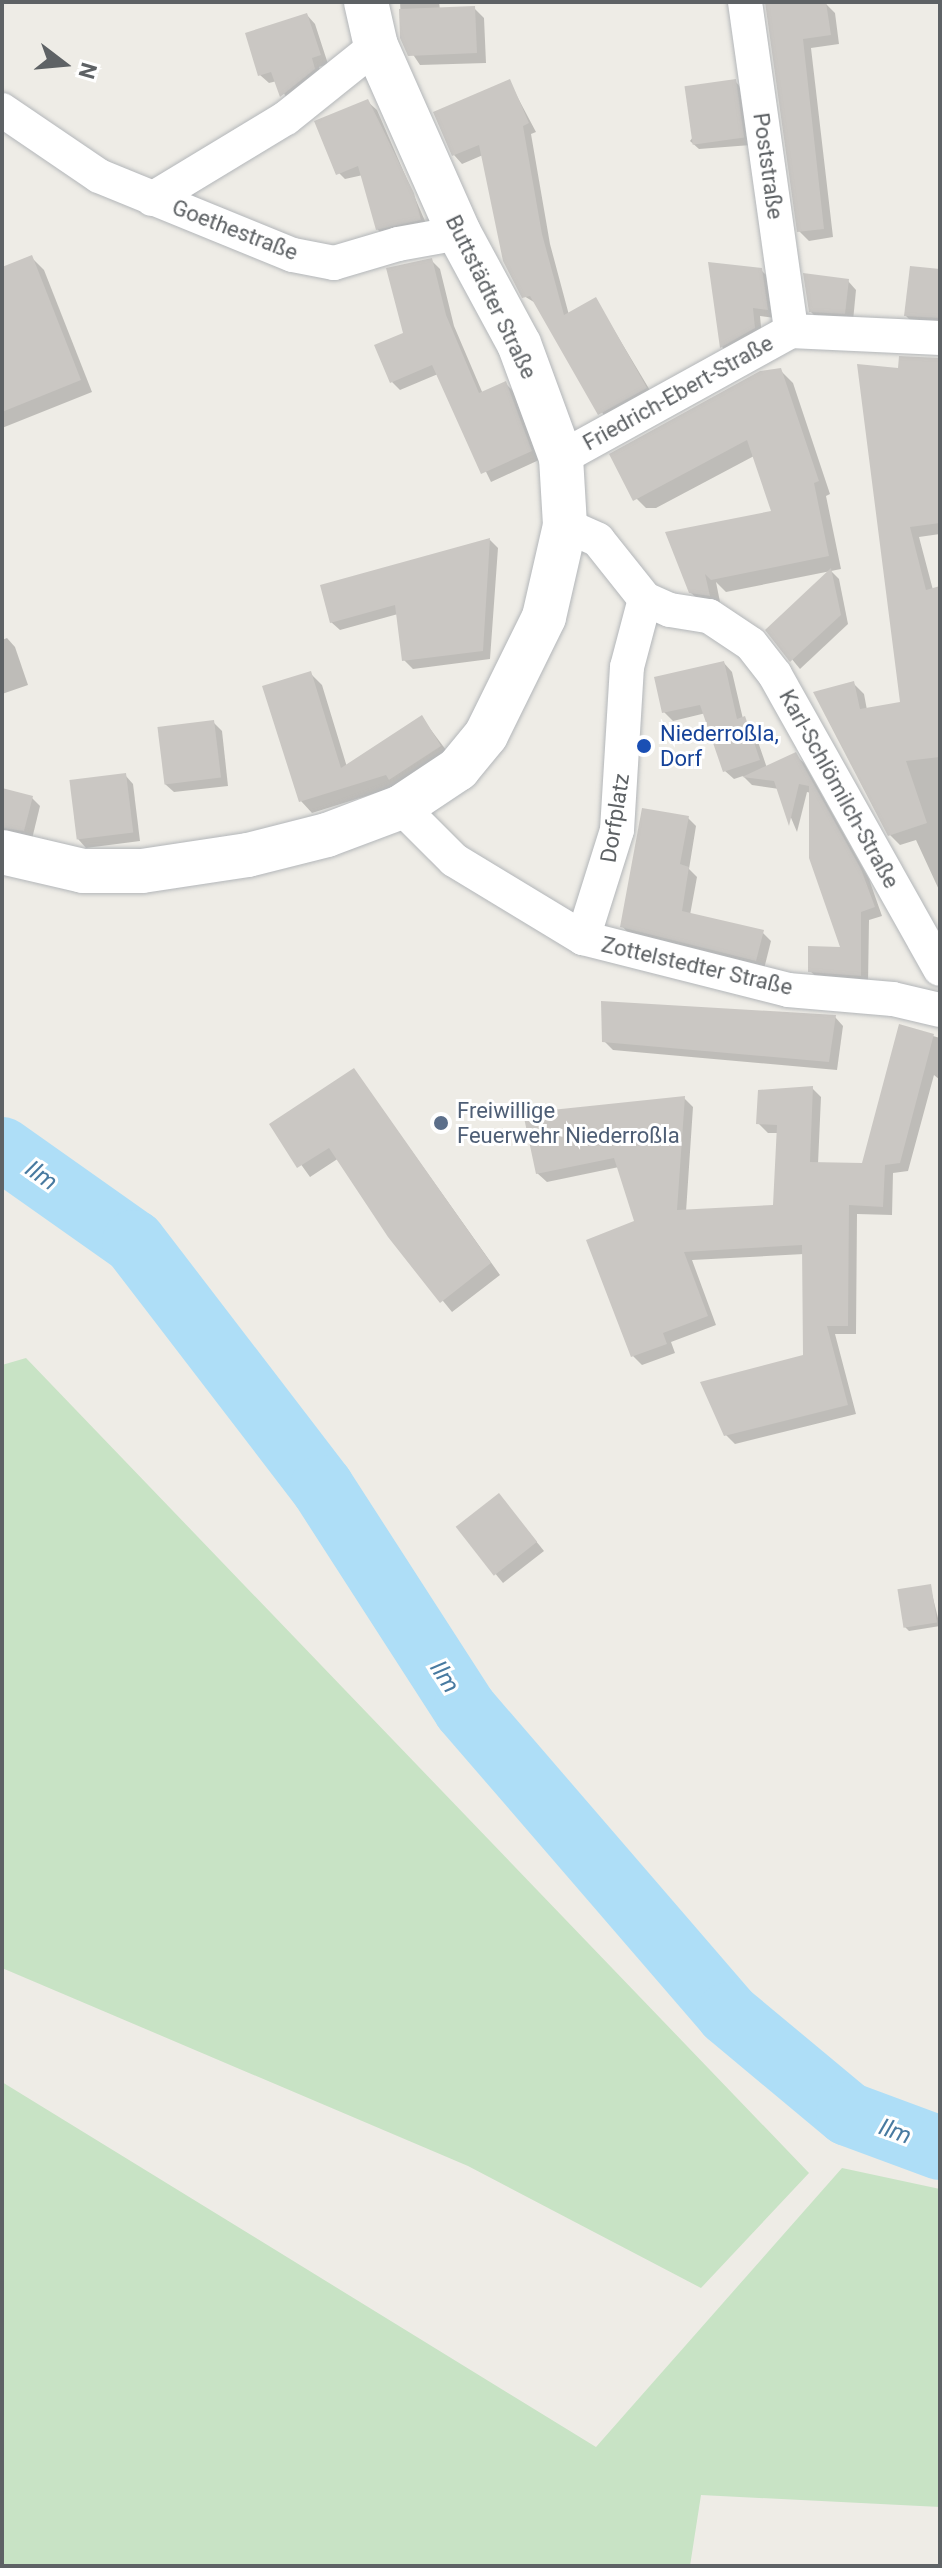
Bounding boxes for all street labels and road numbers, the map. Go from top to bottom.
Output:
street label: Poststraße [747,111,789,221]
street label: Goethestraße [168,194,302,266]
street label: Buttstädter Straße [440,211,542,383]
street label: Friedrich-Ebert-Straße [578,330,778,456]
street label: Karl-Schlömilch-Straße [773,685,905,893]
street label: Dorfplatz [595,771,635,865]
street label: Zottelstedter Straße [599,931,795,1001]

